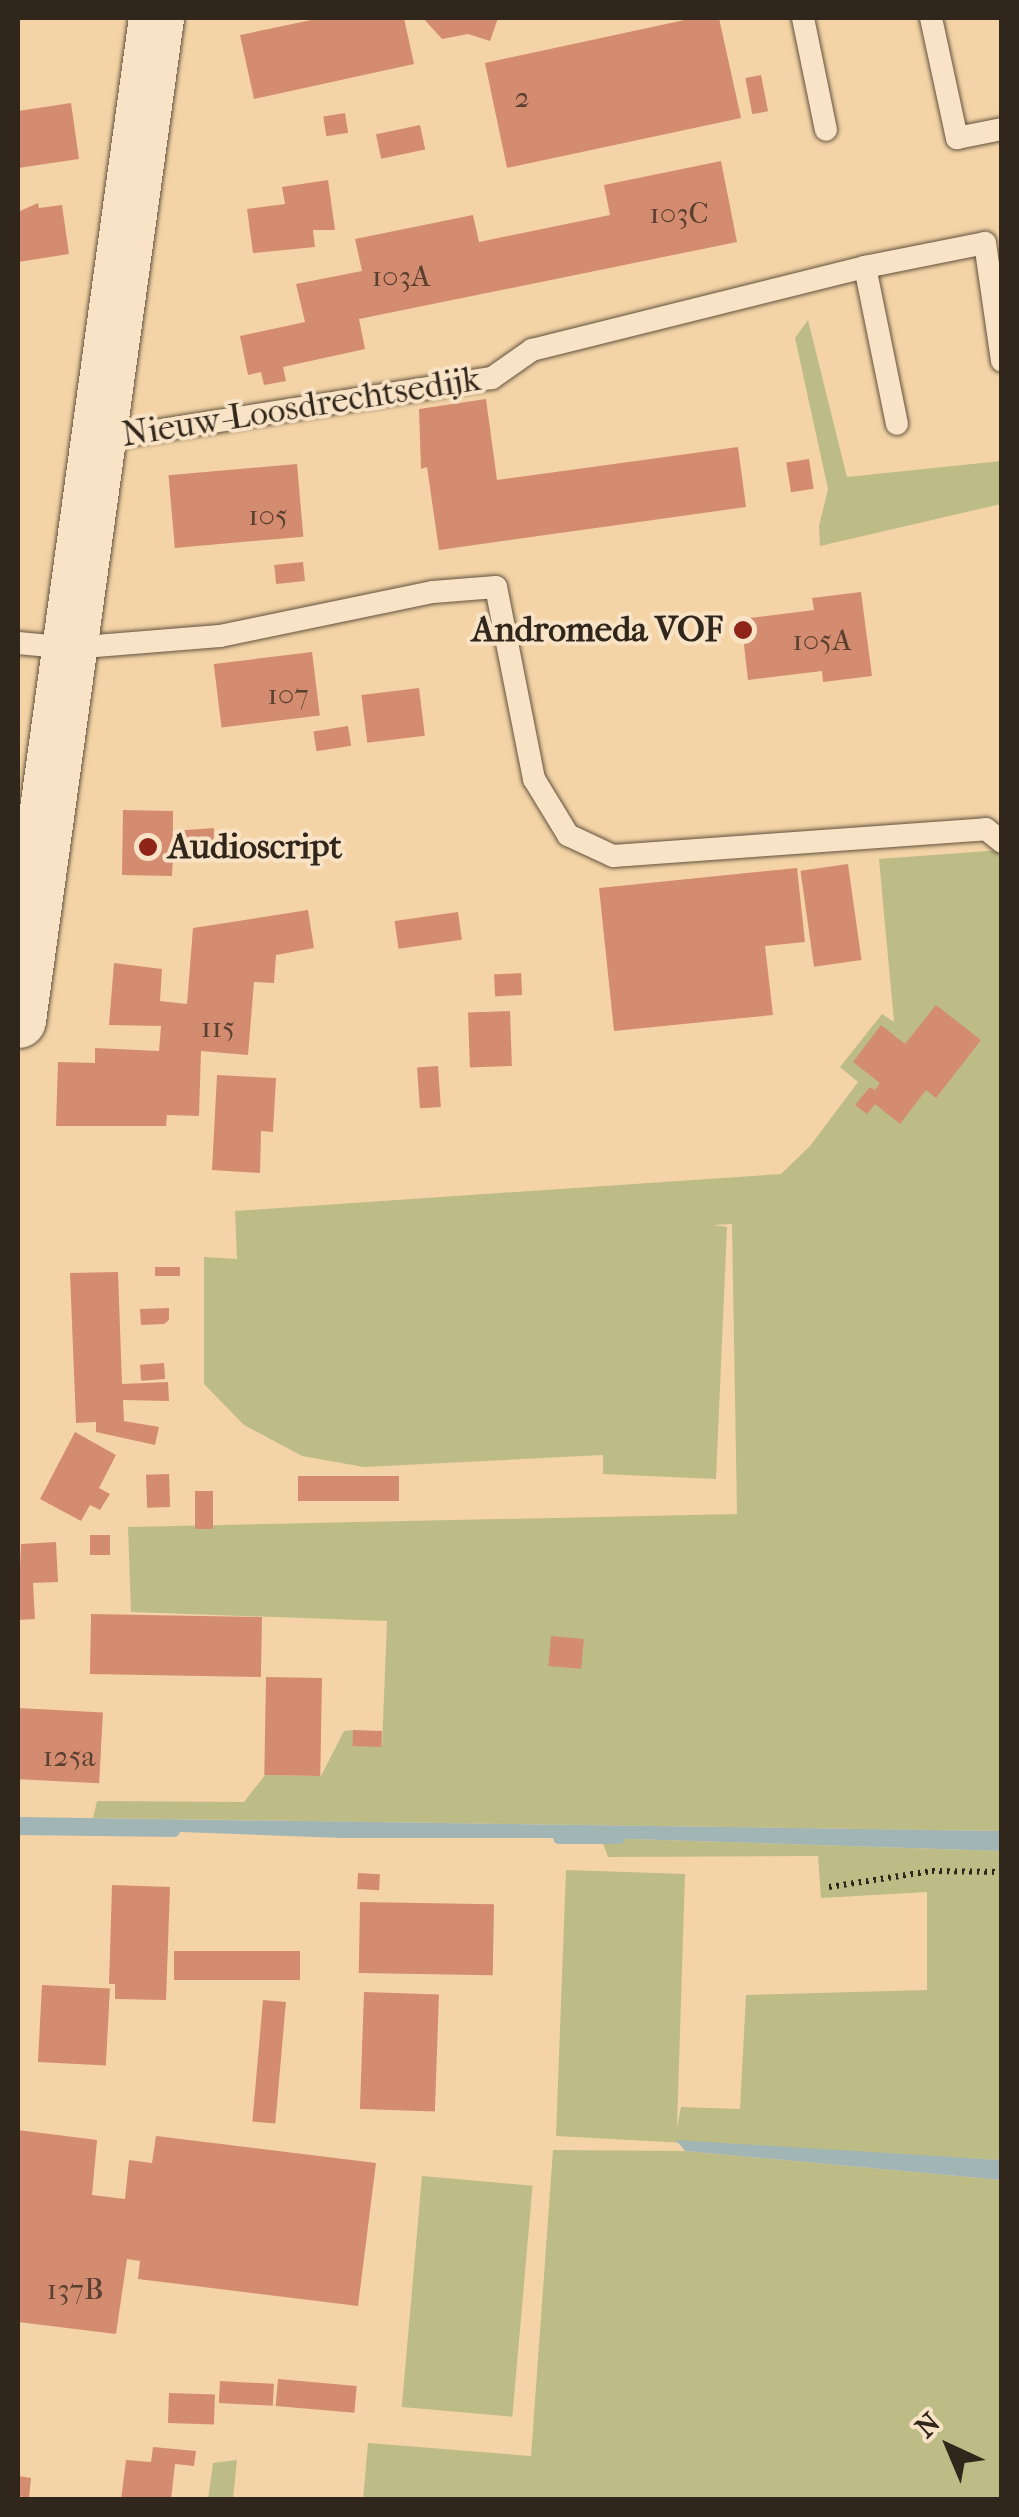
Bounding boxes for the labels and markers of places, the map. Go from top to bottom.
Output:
place label: Andromeda VOF [472,609,723,651]
marker: Andromeda VOF [732,619,754,641]
place label: Audioscript [168,826,342,868]
marker: Audioscript [137,836,159,858]

